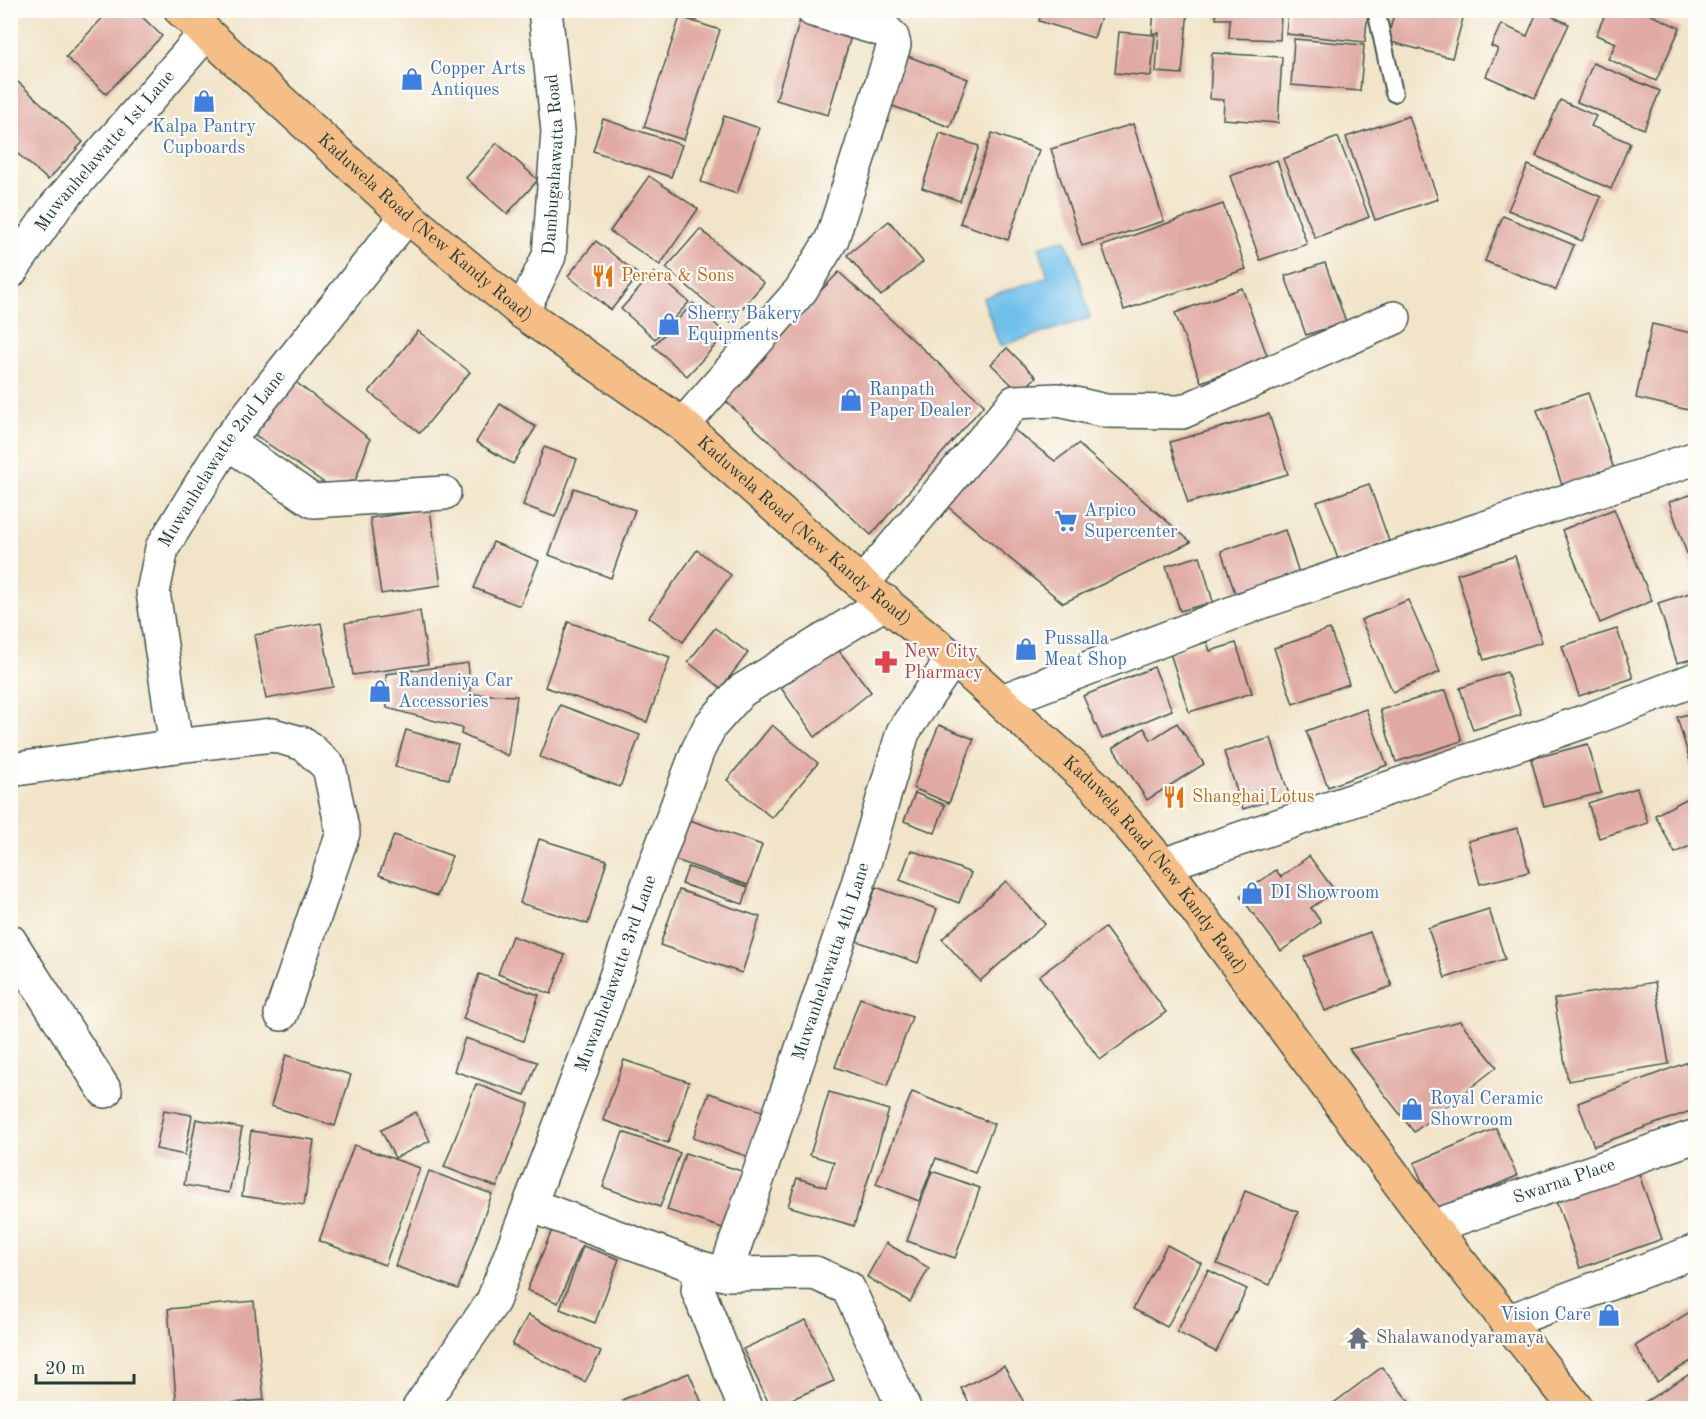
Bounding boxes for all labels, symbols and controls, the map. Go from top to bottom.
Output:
place label: Copper Arts Antiques [430,60,526,99]
shop icon: Copper Arts Antiques [399,66,425,92]
street label: Muwanhelawatte 1st Lane [32,67,178,235]
street label: Dambugahawatta Road [540,73,567,256]
shop icon: Kalpa Pantry Cupboards [191,88,217,114]
place label: Kalpa Pantry Cupboards [152,118,256,157]
street label: Kaduwela Road (New Kandy Road) [314,130,536,325]
restaurant icon: Perera & Sons [590,263,616,289]
place label: Perera & Sons [621,267,735,285]
place label: Sherry Bakery Equipments [687,305,802,344]
shop icon: Sherry Bakery Equipments [656,311,682,337]
street label: Muwanhelawatte 2nd Lane [156,367,289,550]
place label: Ranpath Paper Dealer [869,381,972,420]
shop icon: Ranpath Paper Dealer [838,387,864,413]
street label: Kaduwela Road (New Kandy Road) [693,433,915,629]
place label: Arpico Supercenter [1084,502,1178,541]
supermarket icon: Arpico Supercenter [1053,508,1079,534]
place label: Pussalla Meat Shop [1044,630,1127,669]
shop icon: Pussalla Meat Shop [1013,636,1039,662]
place label: New City Pharmacy [904,643,983,682]
pharmacy icon: New City Pharmacy [873,649,899,675]
place label: Randeniya Car Accessories [398,672,514,711]
shop icon: Randeniya Car Accessories [367,678,393,704]
street label: Kaduwela Road (New Kandy Road) [1059,753,1251,978]
restaurant icon: Shanghai Lotus [1161,784,1187,810]
place label: Shanghai Lotus [1192,788,1315,806]
street label: Muwanhelawatta 4th Lane [789,861,873,1063]
street label: Muwanhelawatte 3rd Lane [572,873,660,1074]
shop icon: DI Showroom [1239,880,1265,906]
place label: DI Showroom [1270,884,1379,902]
place label: Royal Ceramic Showroom [1430,1090,1543,1129]
shop icon: Royal Ceramic Showroom [1399,1096,1425,1122]
street label: Swarna Place [1511,1155,1618,1207]
shop icon: Vision Care [1596,1302,1622,1328]
place label: Vision Care [1500,1306,1591,1324]
temple icon: Shalawanodyaramaya [1345,1325,1371,1351]
place label: Shalawanodyaramaya [1376,1329,1544,1347]
scale bar [36,1347,134,1385]
text: 20 m [45,1360,85,1378]

